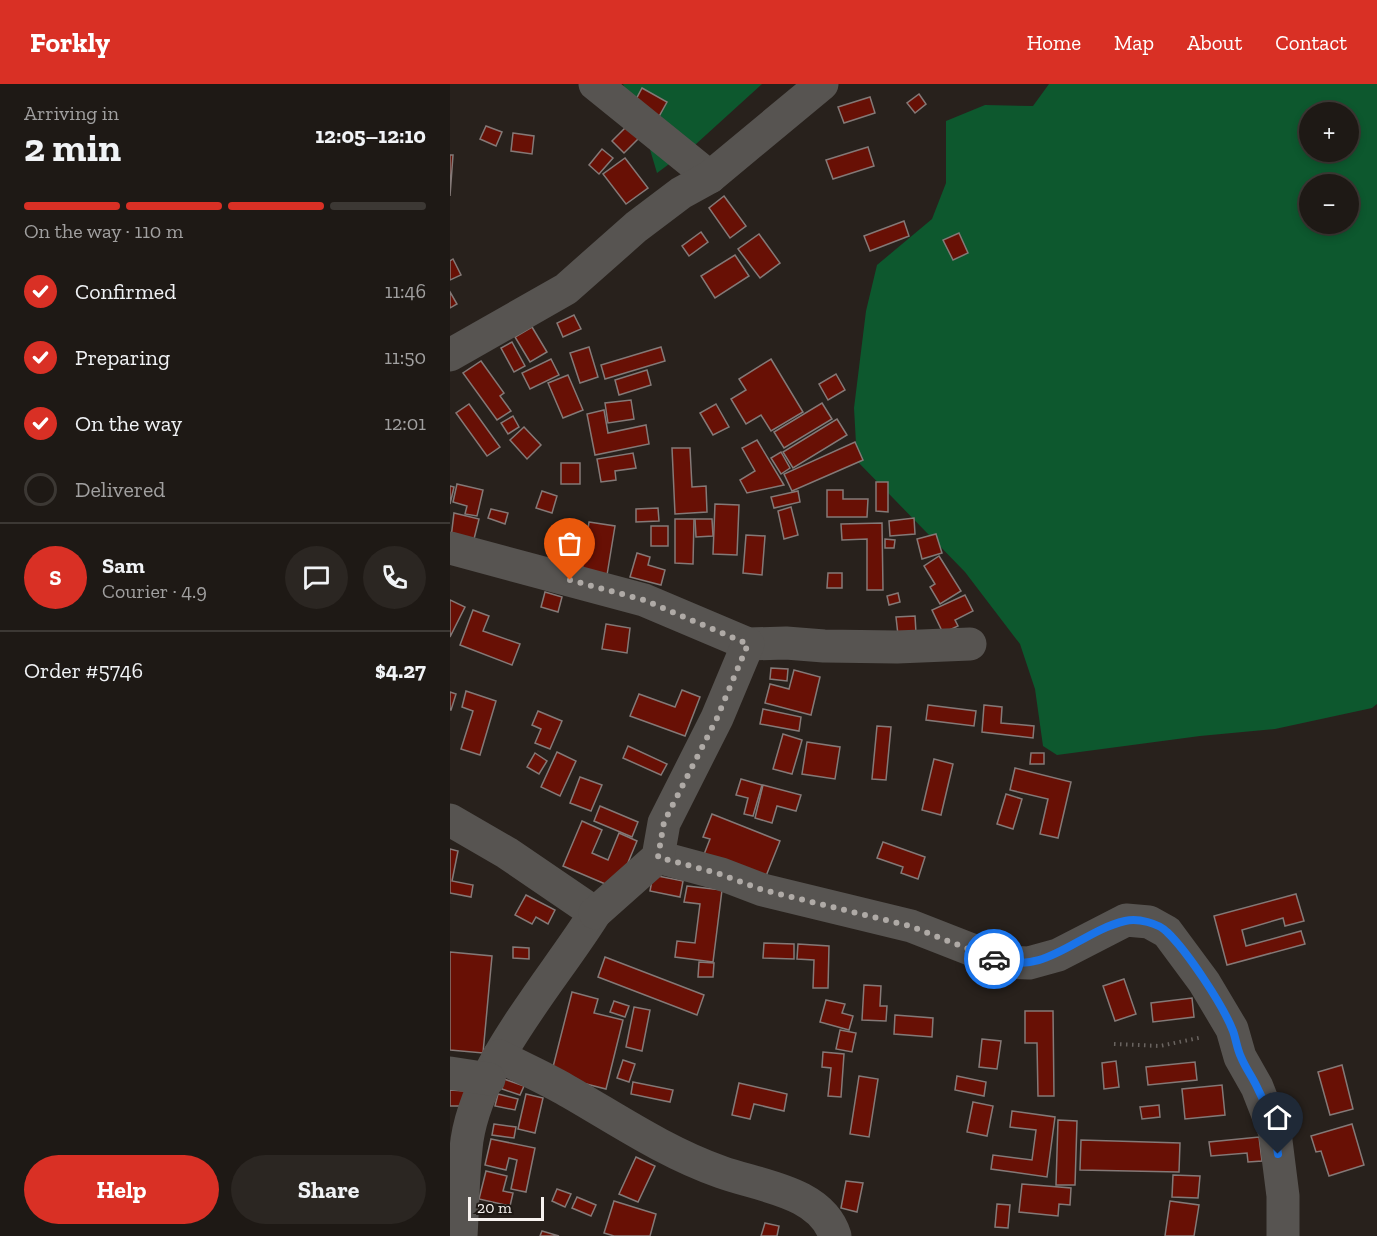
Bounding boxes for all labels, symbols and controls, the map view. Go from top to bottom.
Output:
text: Forkly [30,26,110,59]
text: Home [1027,30,1081,55]
text: Map [1114,30,1154,55]
text: About [1187,30,1242,55]
text: Contact [1275,30,1347,55]
text: Arriving in [24,101,119,125]
map controls [1299,102,1359,234]
button: + [1299,102,1359,162]
text: 12:05–12:10 [315,122,426,149]
text: 2 min [24,124,121,171]
button: − [1299,174,1359,234]
text: On the way · 110 m [24,219,183,243]
icon: check [24,275,57,308]
text: Confirmed [75,278,176,305]
text: 11:46 [385,279,426,303]
icon: check [24,341,57,374]
text: Preparing [75,344,170,371]
text: 11:50 [384,345,426,369]
icon: check [24,407,57,440]
text: On the way [75,410,182,437]
text: 12:01 [384,411,426,435]
text: Delivered [75,476,165,503]
pin [544,518,595,580]
icon: bag [553,527,586,560]
button: chat [285,546,348,609]
button: phone [363,546,426,609]
text: Sam [102,552,145,579]
text: S [49,564,62,591]
text: Courier · 4.9 [102,579,207,603]
text: Order #5746 [24,657,143,684]
text: $4.27 [375,657,426,684]
courier [964,929,1024,989]
icon: car [978,943,1011,976]
pin [1252,1092,1303,1154]
icon: home [1261,1101,1294,1134]
button: Help [24,1155,219,1224]
button: Share [231,1155,426,1224]
scale bar [468,1194,544,1222]
text: 20 m [477,1198,512,1217]

